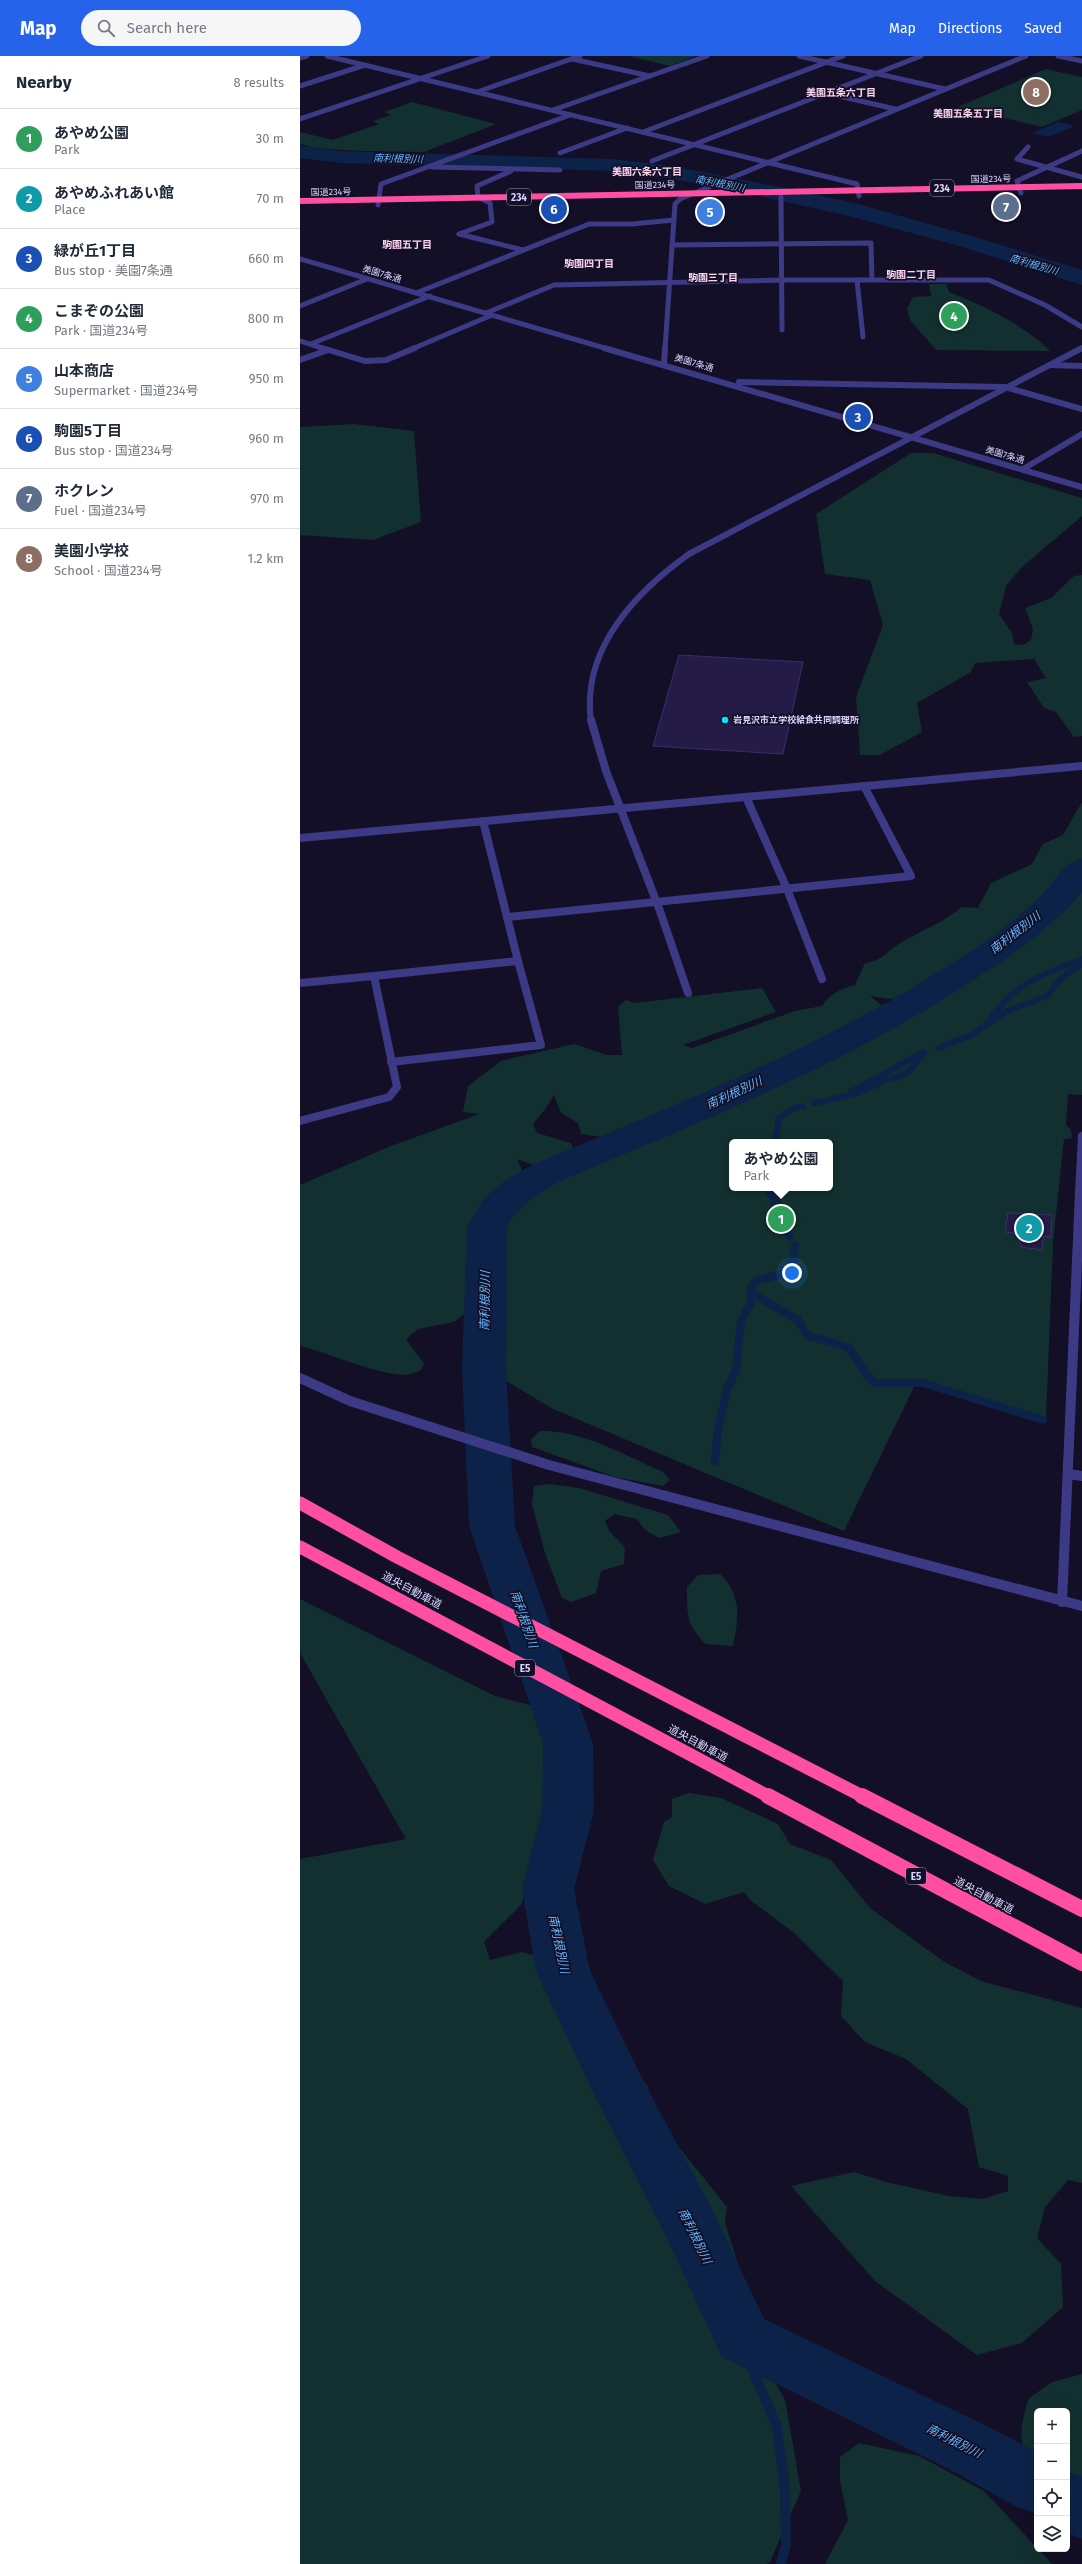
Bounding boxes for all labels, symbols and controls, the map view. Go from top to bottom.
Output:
search box [81,10,361,46]
text: Map [20,17,57,40]
icon: search [95,17,117,39]
text: Search here [127,19,207,37]
text: Map [889,20,916,37]
text: Directions [938,20,1002,37]
text: Saved [1024,20,1062,37]
text: Nearby [16,72,71,93]
text: 8 results [233,75,284,90]
pin: 8 [1023,77,1049,107]
district label: 美園五条六丁目 [806,87,876,99]
district label: 美園五条五丁目 [933,108,1003,120]
text: あやめ公園 [54,124,129,142]
text: 1 [26,131,32,146]
text: 30 m [256,131,284,146]
text: Park [54,142,80,157]
water label: 南利根別川 [373,152,424,166]
district label: 美園六条六丁目 [612,166,682,178]
water label: 南利根別川 [694,173,746,195]
street label: 国道234号 [971,174,1011,184]
street label: 国道234号 [635,180,675,190]
road number: 234 [930,180,954,196]
text: あやめふれあい館 [54,184,174,202]
street label: 国道234号 [311,187,351,197]
road number: 234 [507,189,531,205]
text: 2 [26,191,32,206]
text: 70 m [257,191,284,206]
pin: 7 [993,192,1019,222]
pin: 6 [541,194,567,224]
pin: 5 [697,197,723,227]
text: Place [54,202,85,217]
district label: 駒園五丁目 [382,239,432,251]
text: 緑が丘1丁目 [54,242,136,260]
text: 3 [26,251,32,266]
text: 660 m [248,251,284,266]
water label: 南利根別川 [1008,252,1060,278]
district label: 駒園四丁目 [564,258,614,270]
text: Bus stop · 美園7条通 [54,263,173,278]
street label: 美園7条通 [361,264,403,284]
district label: 駒園二丁目 [886,269,936,281]
district label: 駒園三丁目 [688,272,738,284]
pin: 4 [941,301,967,331]
text: こまぞの公園 [54,302,144,320]
text: 4 [25,311,33,326]
text: 800 m [248,311,284,326]
text: Park · 国道234号 [54,323,148,338]
street label: 美園7条通 [673,353,715,373]
text: 山本商店 [54,362,114,380]
text: 5 [26,371,32,386]
text: 950 m [249,371,284,386]
text: Supermarket · 国道234号 [54,383,199,398]
pin: 3 [845,402,871,432]
text: 駒園5丁目 [54,422,122,440]
text: 6 [25,431,33,446]
text: 960 m [248,431,284,446]
text: Bus stop · 国道234号 [54,443,174,458]
street label: 美園7条通 [984,445,1026,465]
text: ホクレン [54,482,114,500]
text: 7 [26,491,32,506]
text: 970 m [250,491,284,506]
text: Fuel · 国道234号 [54,503,147,518]
text: 美園小学校 [54,542,129,560]
text: 8 [25,551,33,566]
text: 1.2 km [248,551,284,566]
text: School · 国道234号 [54,563,163,578]
place label: 岩見沢市立学校給食共同調理所 [733,714,859,725]
marker: 岩見沢市立学校給食共同調理所 [720,715,730,725]
water label: 南利根別川 [987,908,1045,957]
water label: 南利根別川 [704,1073,766,1112]
popup [729,1139,833,1191]
text: あやめ公園 [743,1150,819,1168]
text: Park [743,1168,769,1183]
pin: 1 [768,1204,794,1234]
pin: 2 [1016,1213,1042,1243]
your location [782,1263,802,1283]
water label: 南利根別川 [477,1269,493,1331]
street label: 道央自動車道 [380,1569,444,1612]
water label: 南利根別川 [508,1588,541,1652]
road number: E5 [515,1660,535,1676]
street label: 道央自動車道 [666,1722,730,1765]
road number: E5 [906,1868,926,1884]
street label: 道央自動車道 [952,1874,1016,1917]
water label: 南利根別川 [546,1913,572,1977]
water label: 南利根別川 [676,2206,715,2268]
map controls [1034,2408,1070,2552]
button: + [1034,2408,1070,2444]
water label: 南利根別川 [924,2421,986,2462]
button: − [1034,2444,1070,2480]
button: locate [1034,2480,1070,2516]
button: layers [1034,2516,1070,2552]

